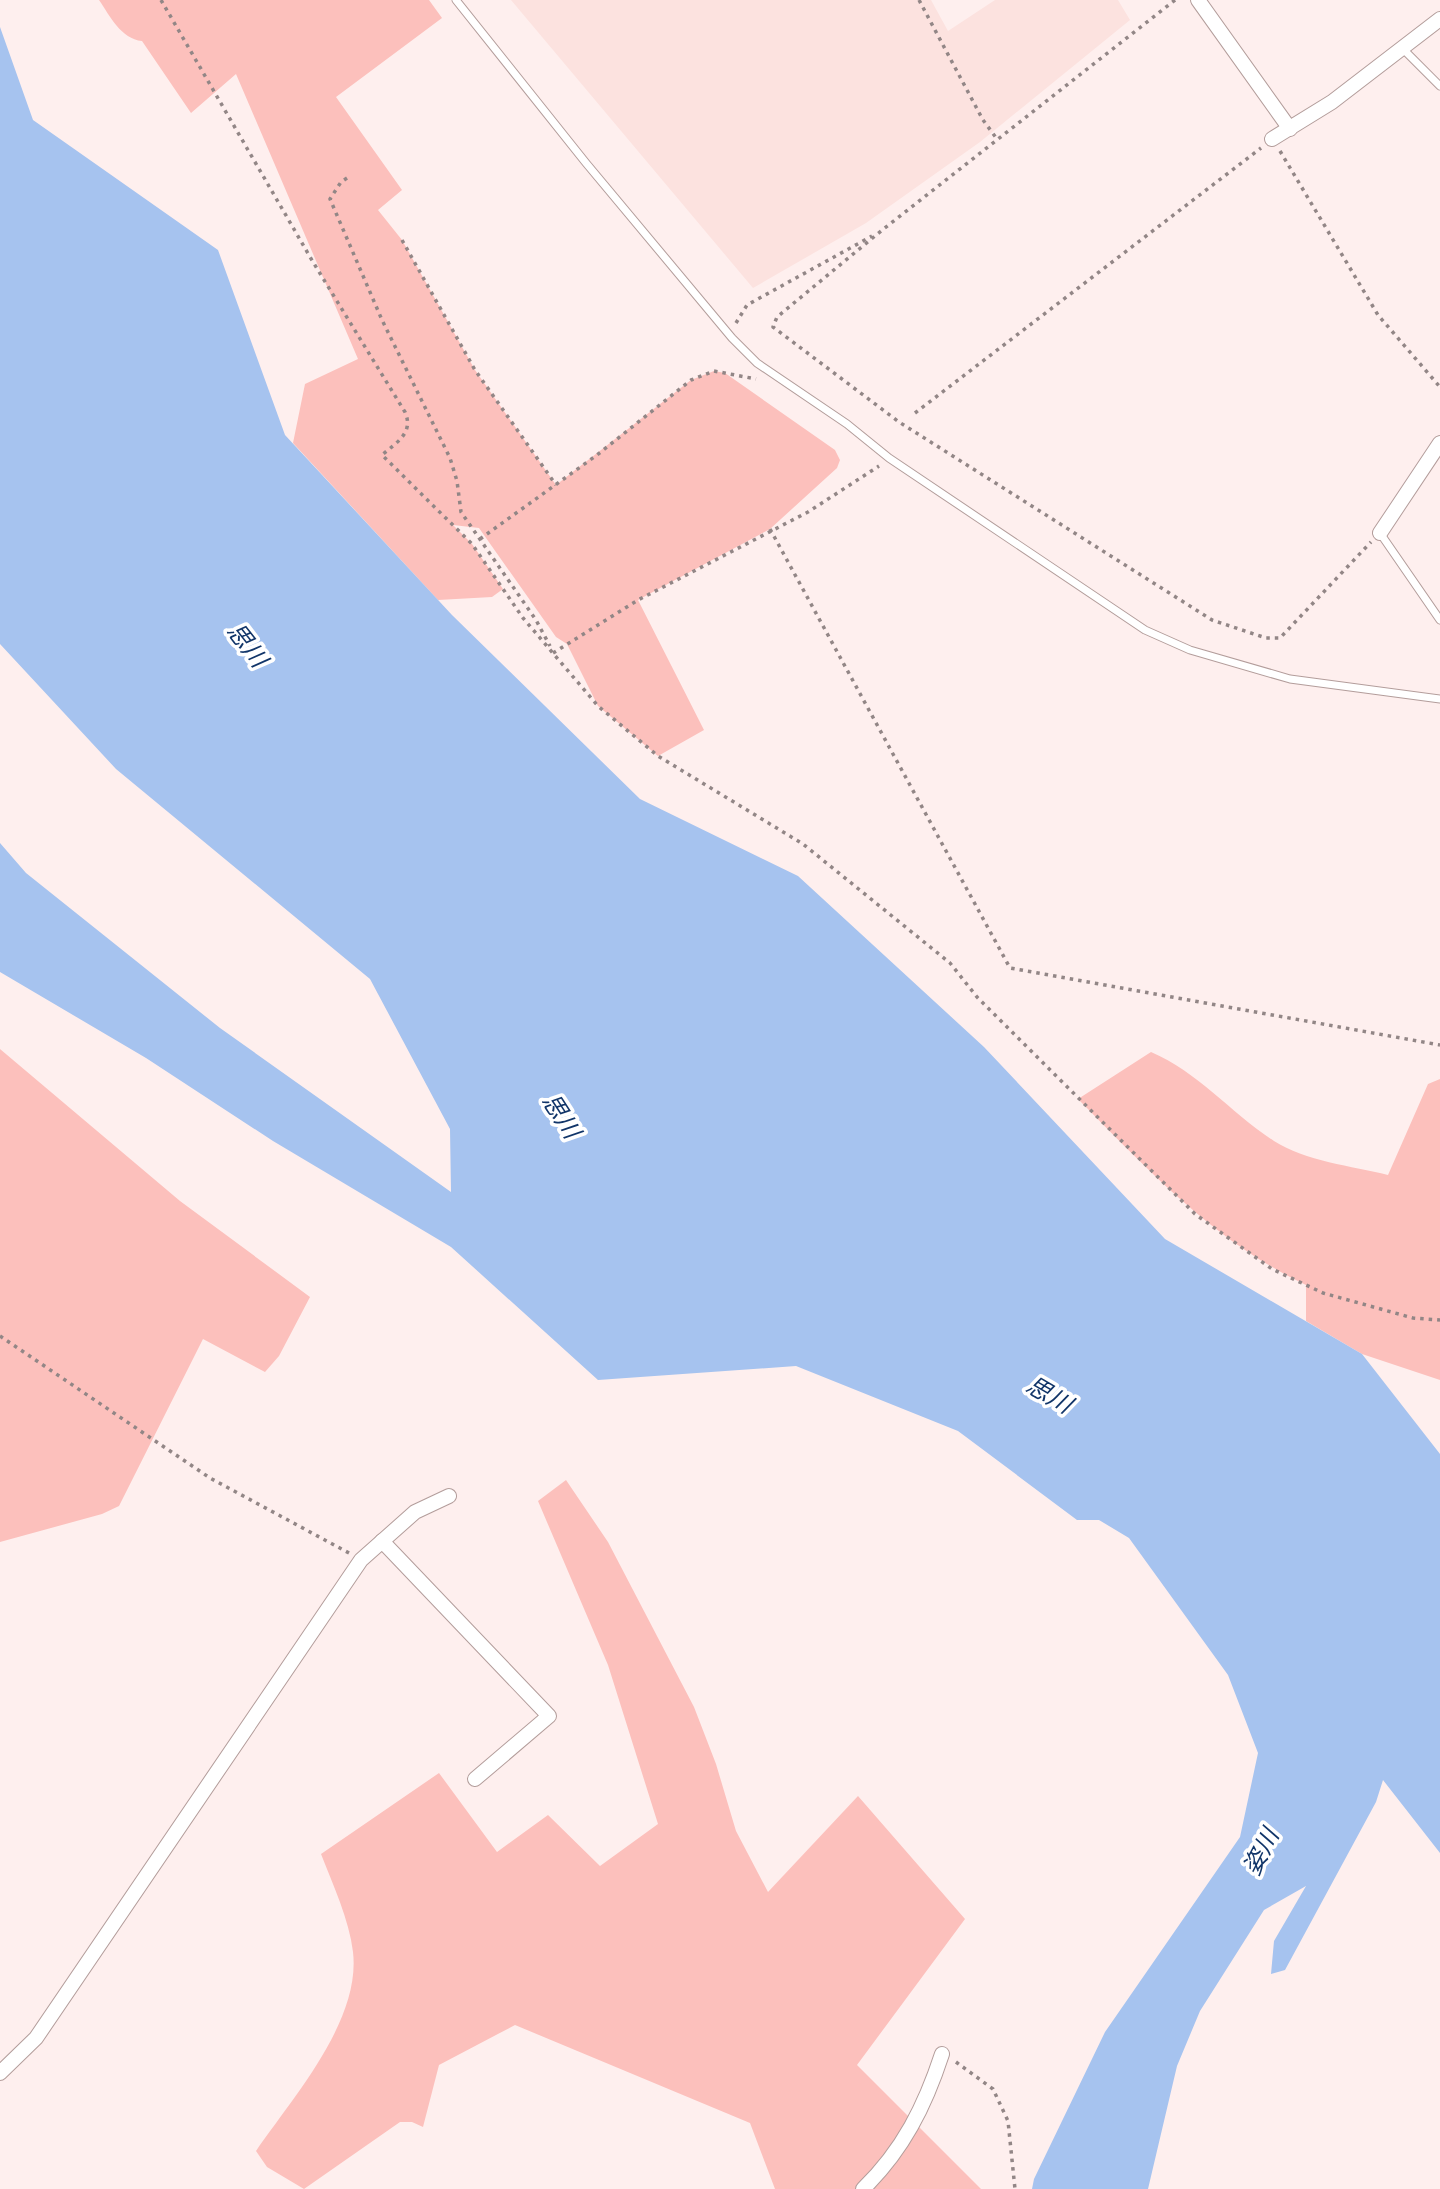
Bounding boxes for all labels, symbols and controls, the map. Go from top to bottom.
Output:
water label: 思川 [220,616,276,676]
water label: 思川 [535,1087,589,1147]
water label: 思川 [1020,1369,1080,1422]
water label: 姿川 [1236,1821,1288,1881]

